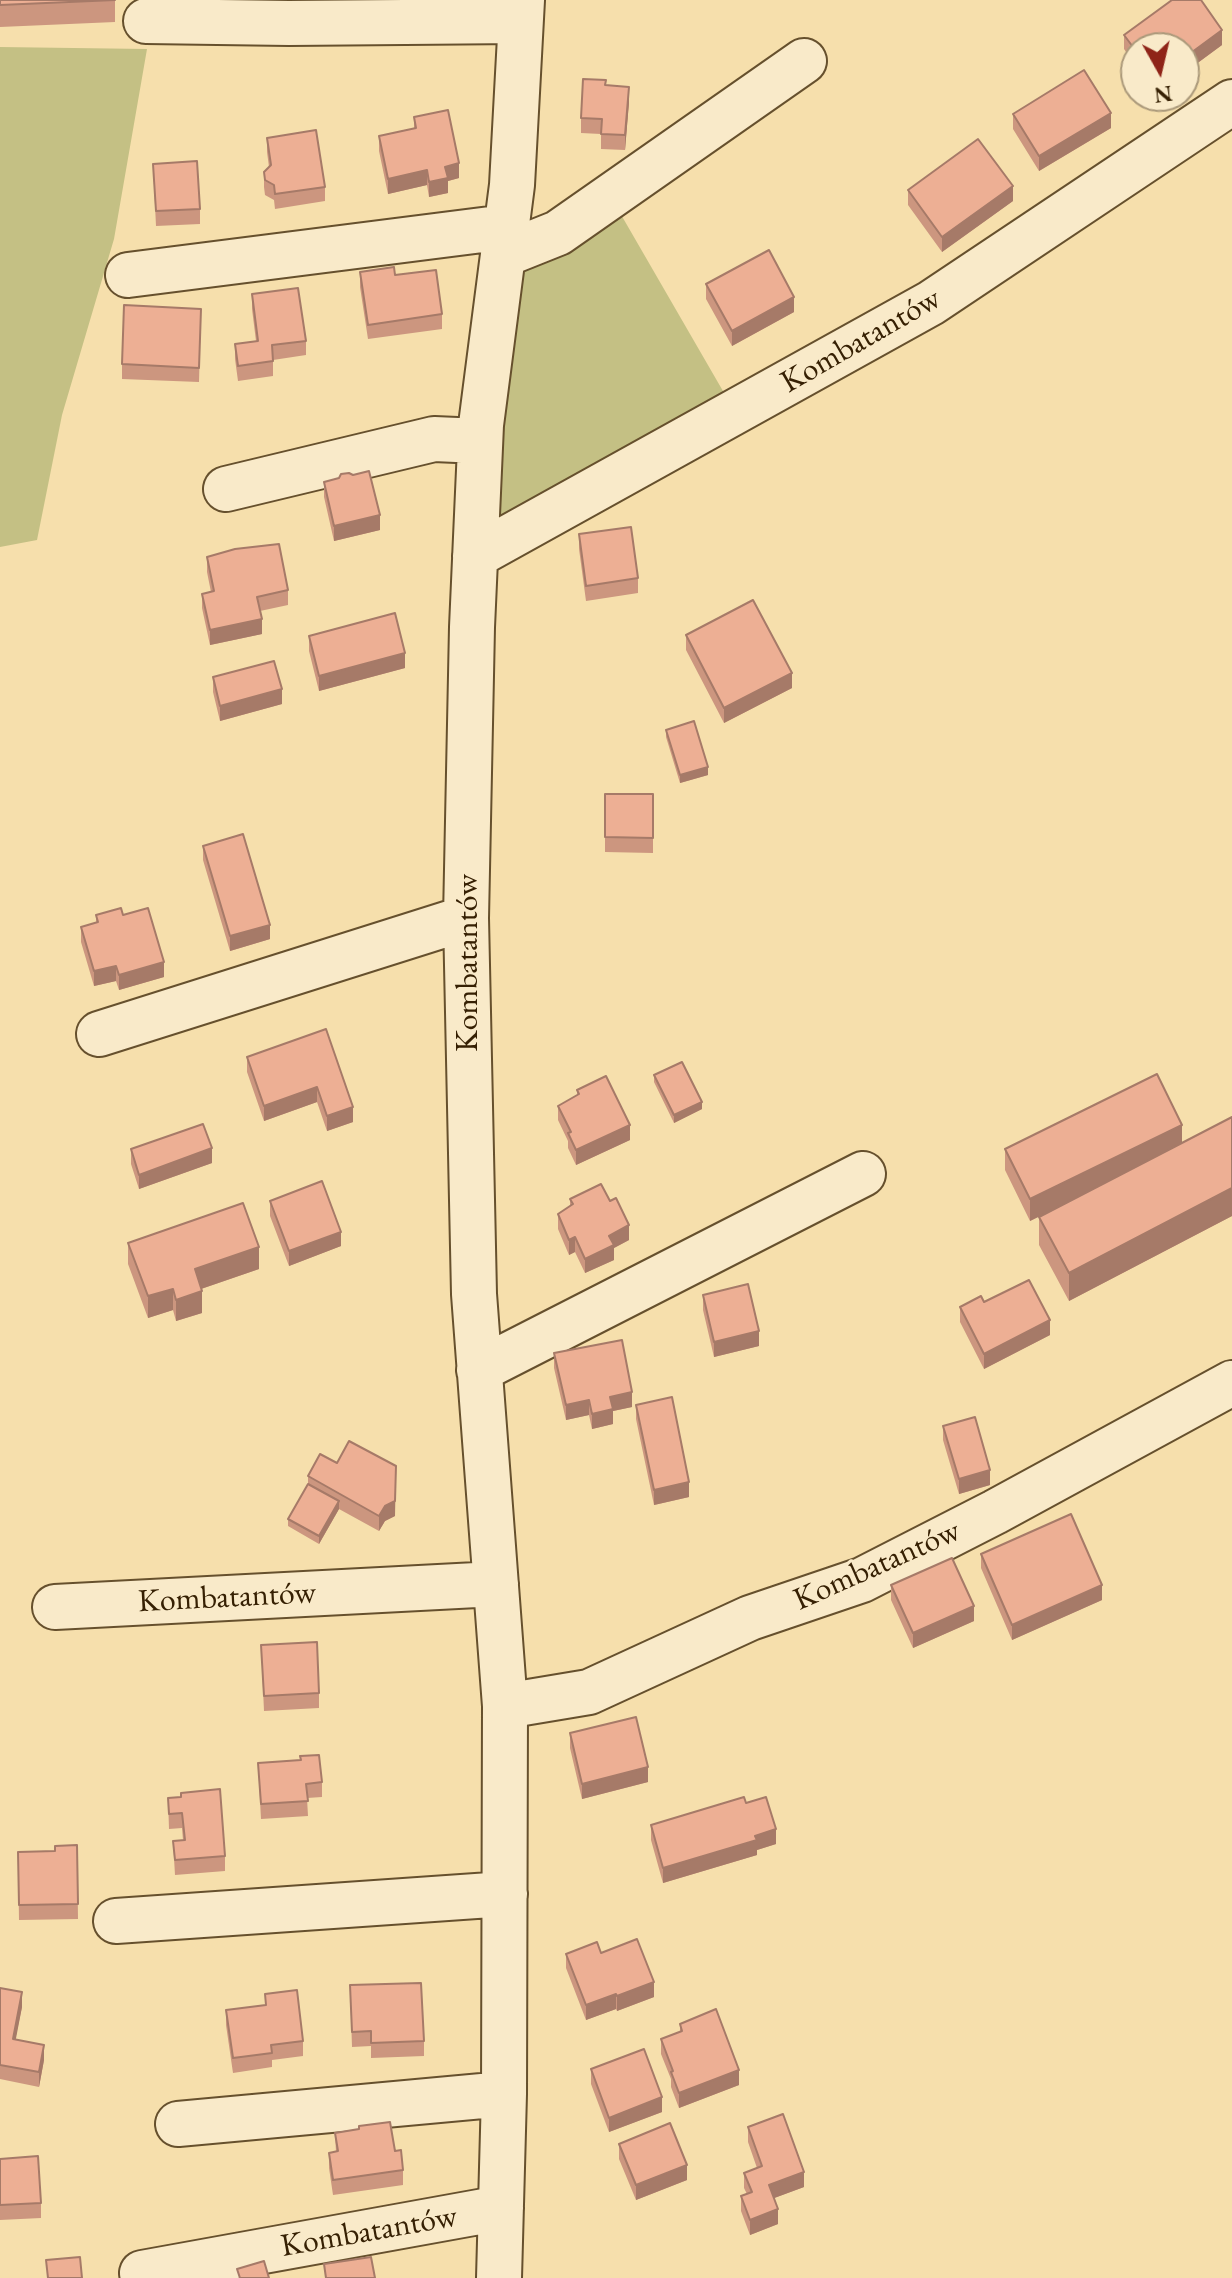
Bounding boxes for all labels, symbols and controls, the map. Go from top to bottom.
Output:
north arrow [1120,32,1200,112]
text: N [1152,79,1174,110]
street label: Kombatantów [774,280,948,402]
street label: Kombatantów [449,874,487,1052]
street label: Kombatantów [788,1512,966,1620]
street label: Kombatantów [137,1574,317,1622]
street label: Kombatantów [278,2198,460,2266]

